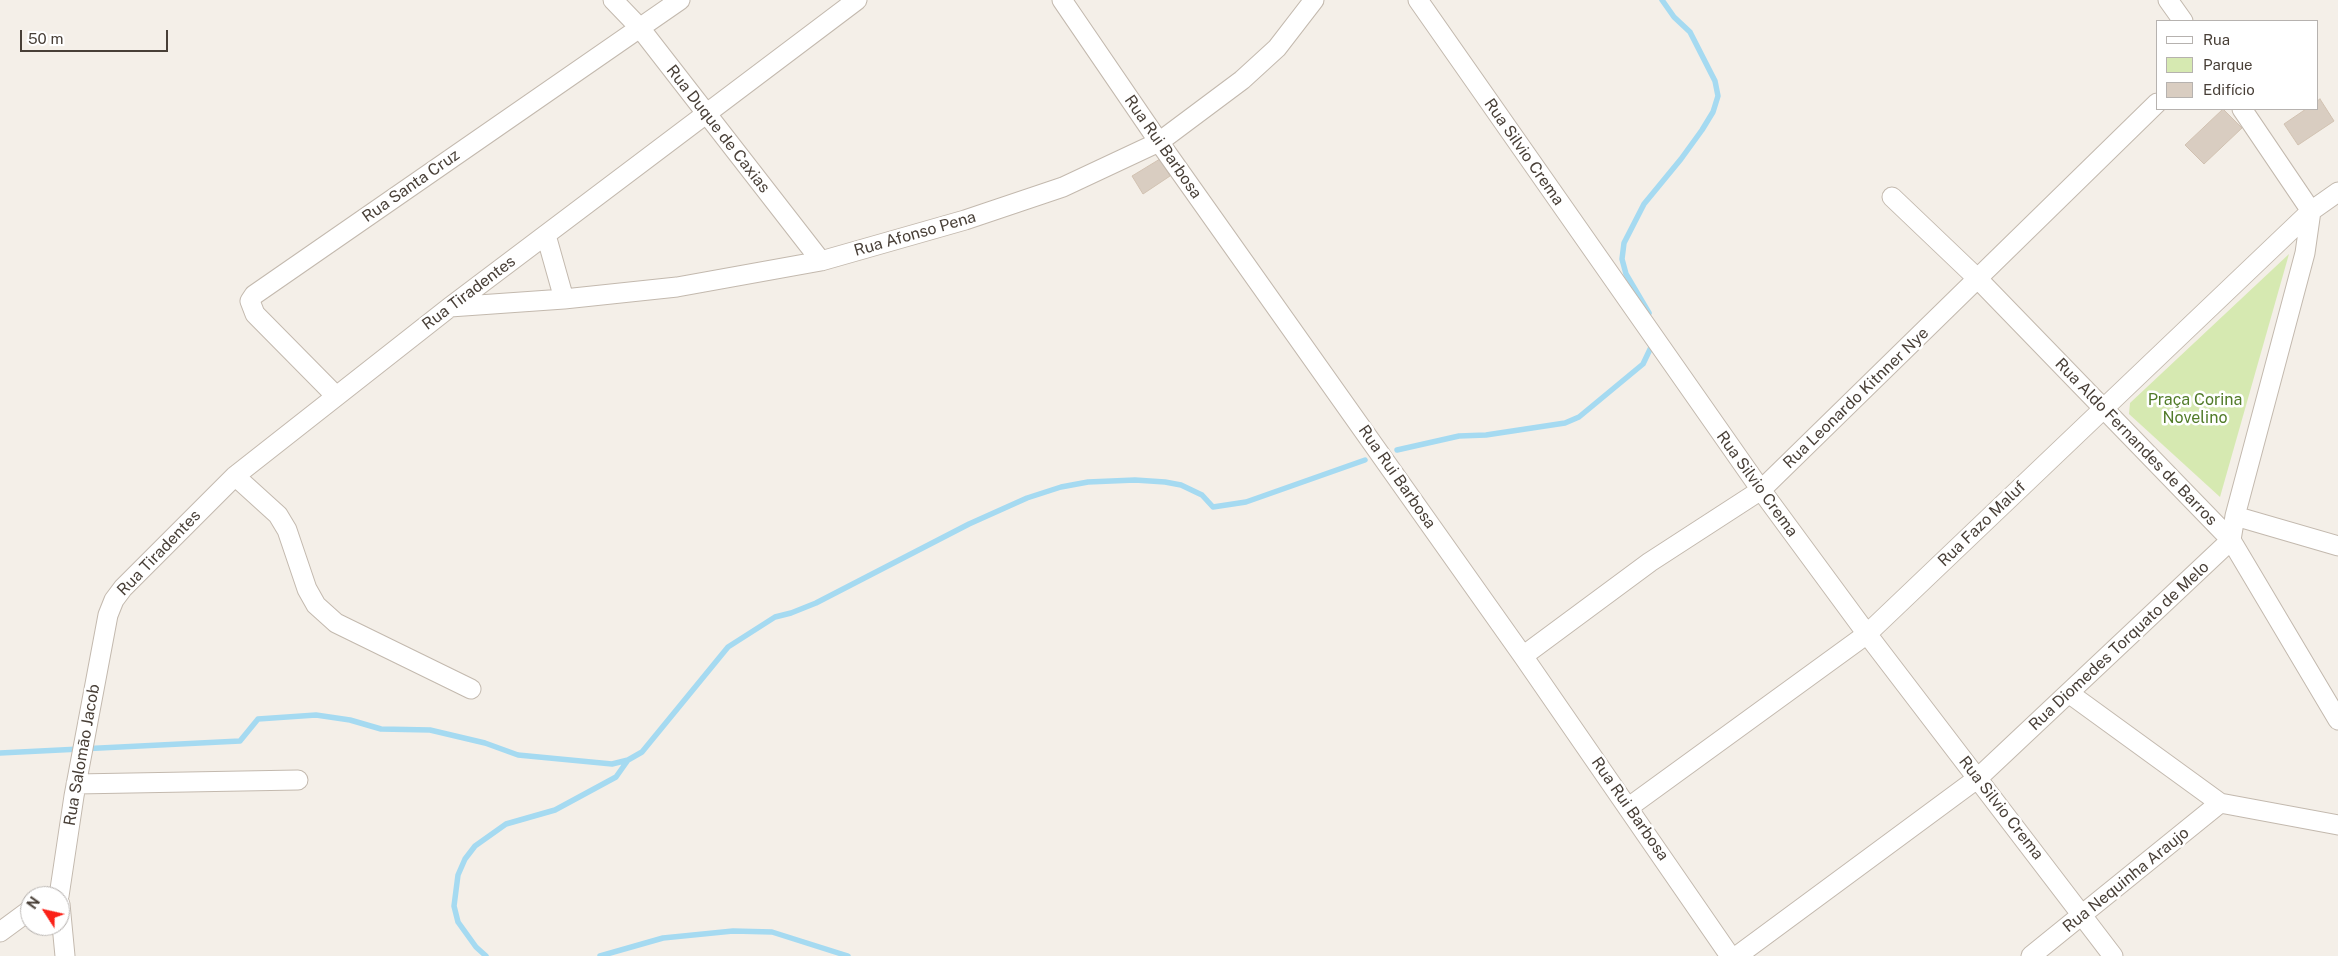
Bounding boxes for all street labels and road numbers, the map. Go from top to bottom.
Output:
street label: Rua Duque de Caxias [662,61,774,197]
street label: Rua Rui Barbosa [1120,92,1206,202]
street label: Rua Silvio Crema [1480,95,1568,209]
street label: Rua Santa Cruz [359,145,463,227]
street label: Rua Afonso Pena [852,207,978,261]
street label: Rua Tiradentes [419,252,519,334]
street label: Rua Leonardo Kitnner Nye [1779,323,1933,473]
street label: Rua Aldo Fernandes de Barros [2051,354,2221,530]
street label: Rua Rui Barbosa [1354,422,1440,532]
street label: Rua Silvio Crema [1712,427,1802,541]
street label: Rua Fazo Maluf [1934,477,2030,571]
street label: Rua Tiradentes [113,506,205,600]
street label: Rua Diomedes Torquato de Melo [2025,557,2213,735]
street label: Rua Salomão Jacob [60,683,104,827]
street label: Rua Silvio Crema [1955,752,2047,864]
street label: Rua Rui Barbosa [1587,754,1673,864]
street label: Rua Nequinha Araujo [2059,823,2193,937]

